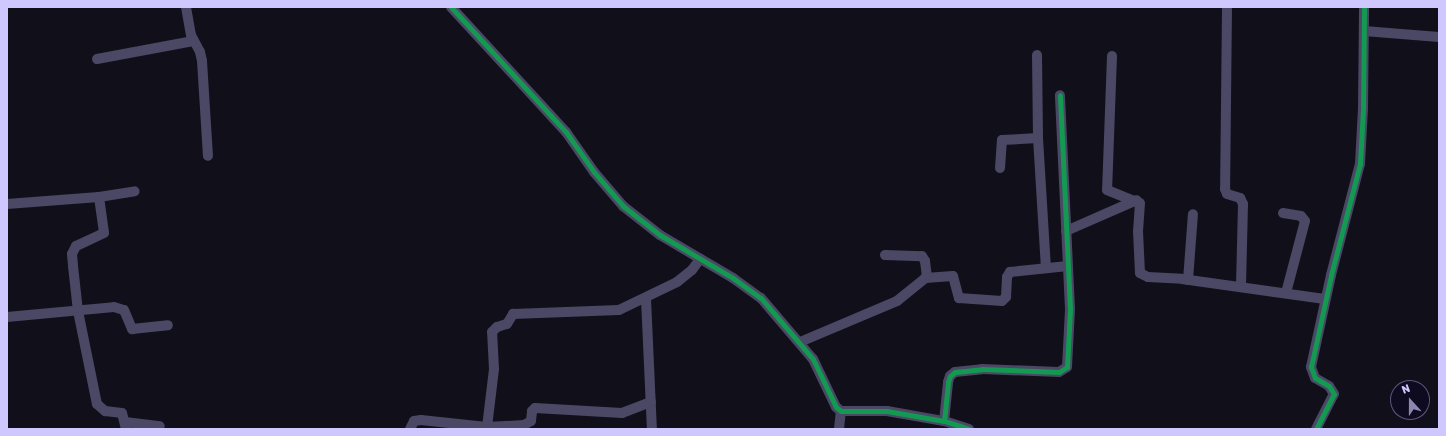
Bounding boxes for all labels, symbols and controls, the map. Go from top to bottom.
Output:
north arrow [1390,380,1430,420]
text: N [1400,382,1412,397]

